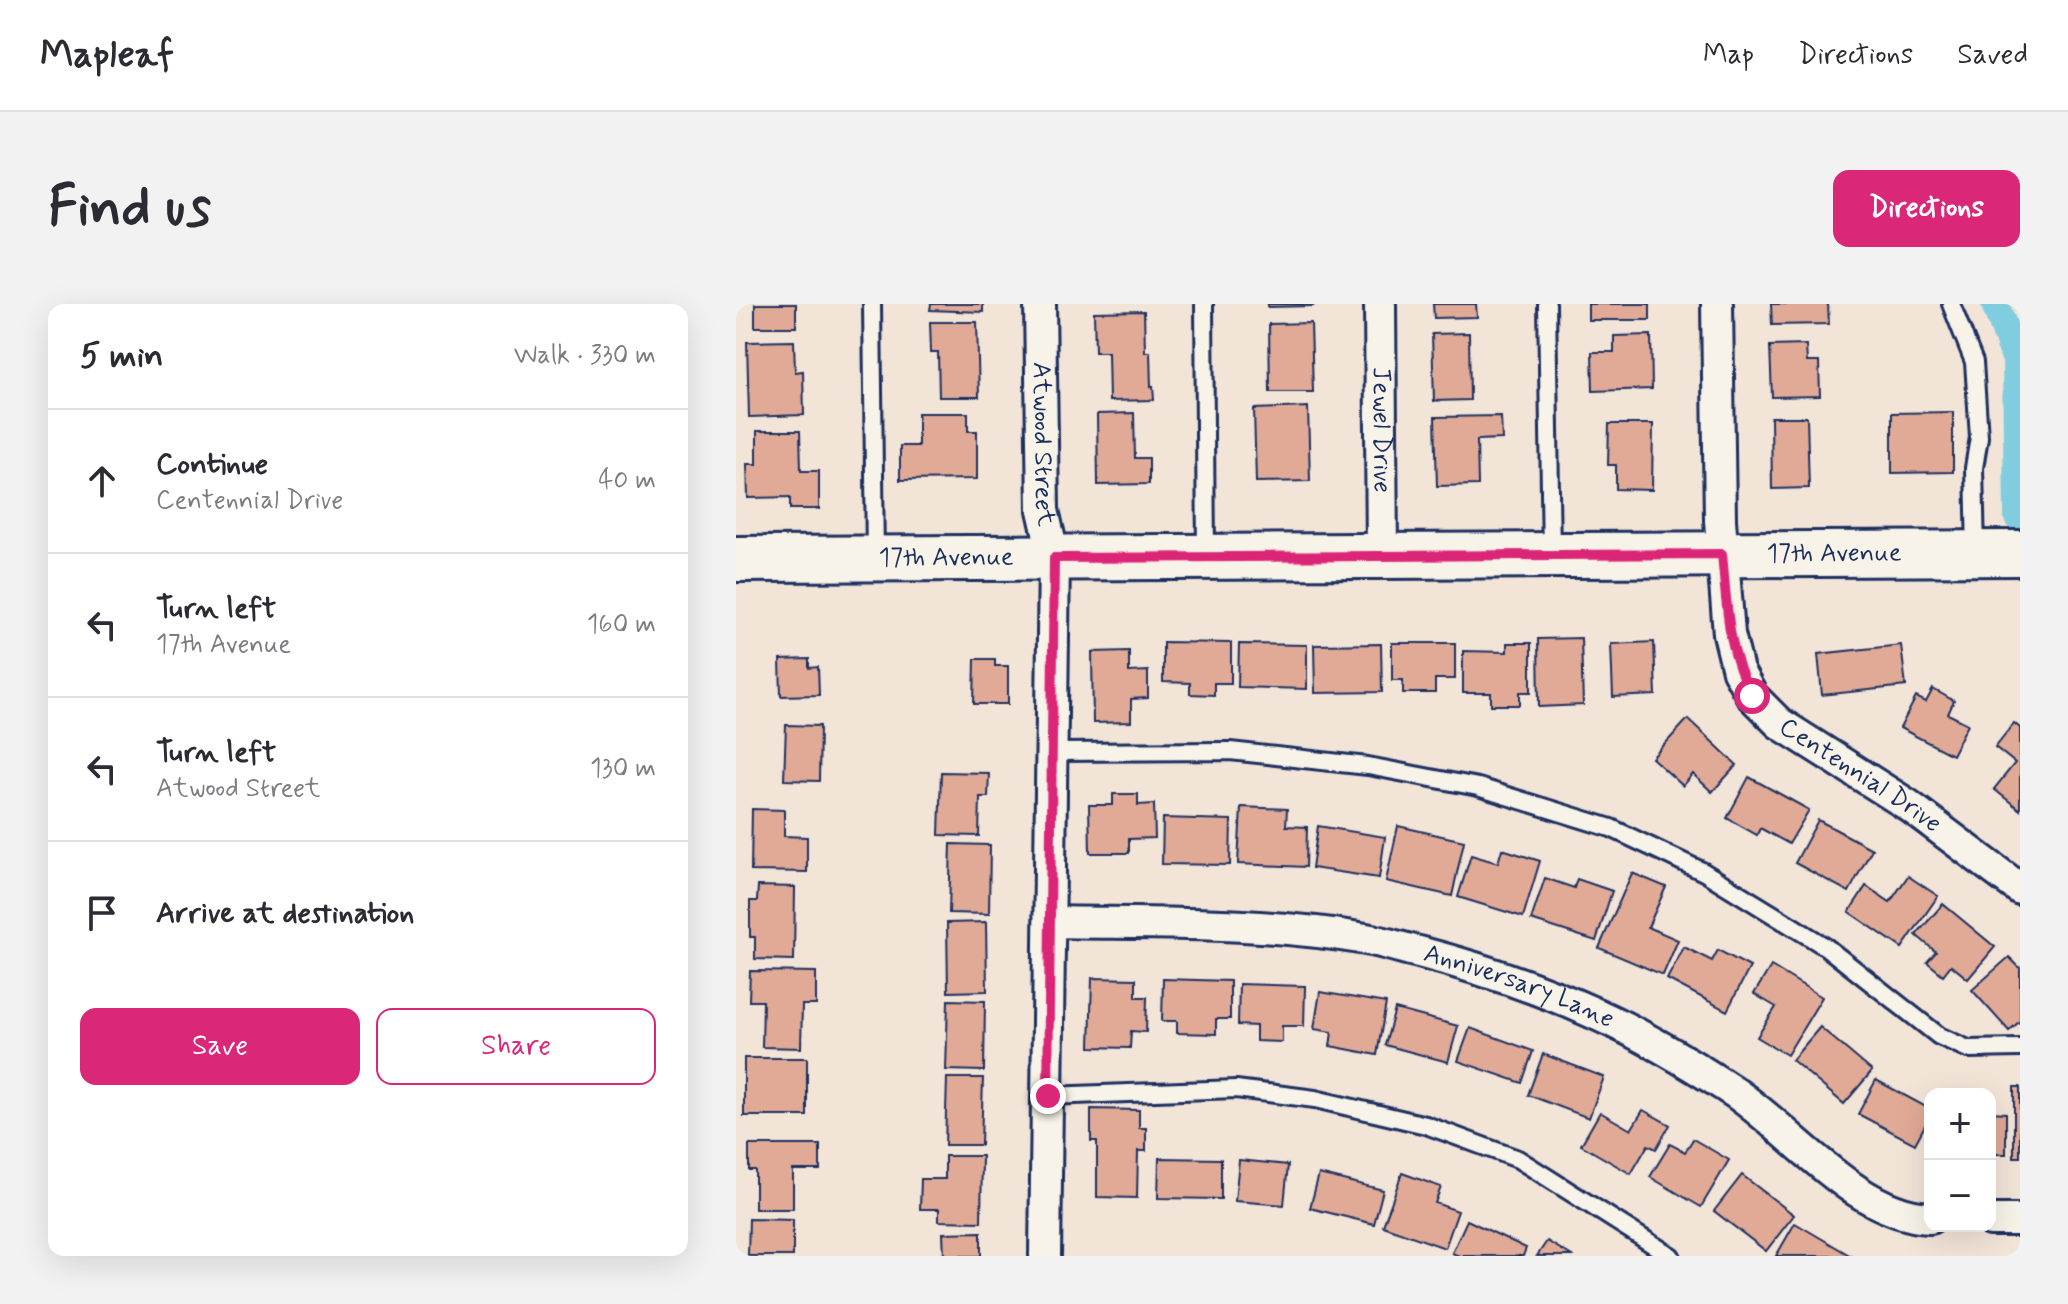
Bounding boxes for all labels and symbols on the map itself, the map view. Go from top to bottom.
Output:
street label: Atwood Street [1024,362,1063,530]
street label: Jewel Drive [1364,367,1398,493]
street label: 17th Avenue [1766,537,1902,571]
street label: 17th Avenue [878,541,1014,575]
route start [1734,678,1770,714]
street label: Centennial Drive [1772,710,1948,841]
street label: Anniversary Lane [1420,937,1620,1037]
route end [1030,1078,1066,1114]

